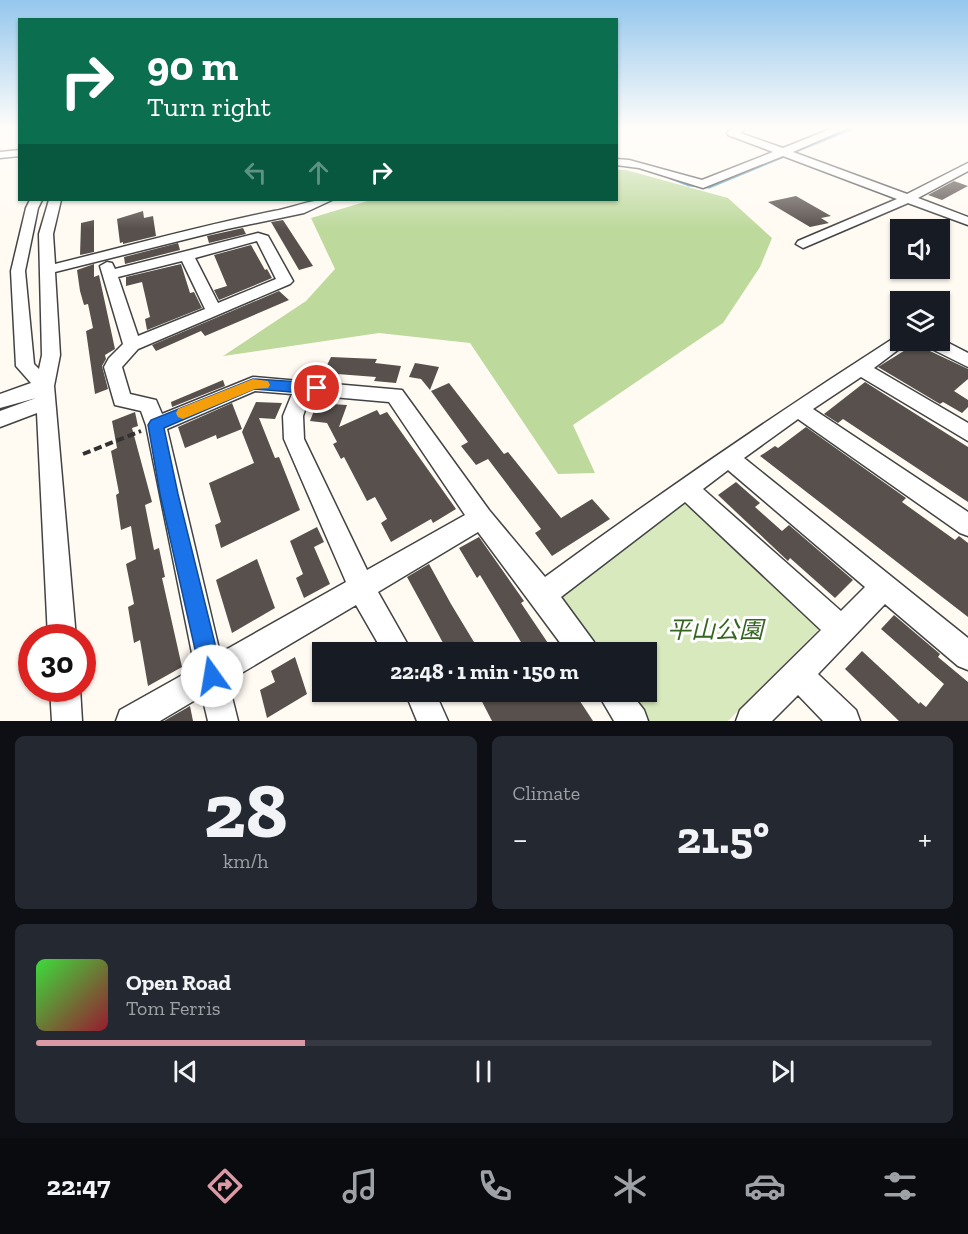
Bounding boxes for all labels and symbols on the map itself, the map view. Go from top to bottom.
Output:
pin [291,362,342,413]
park label: 平山公園 [667,615,766,644]
speed limit sign: 30 [18,624,96,702]
position arrow [180,644,244,708]

